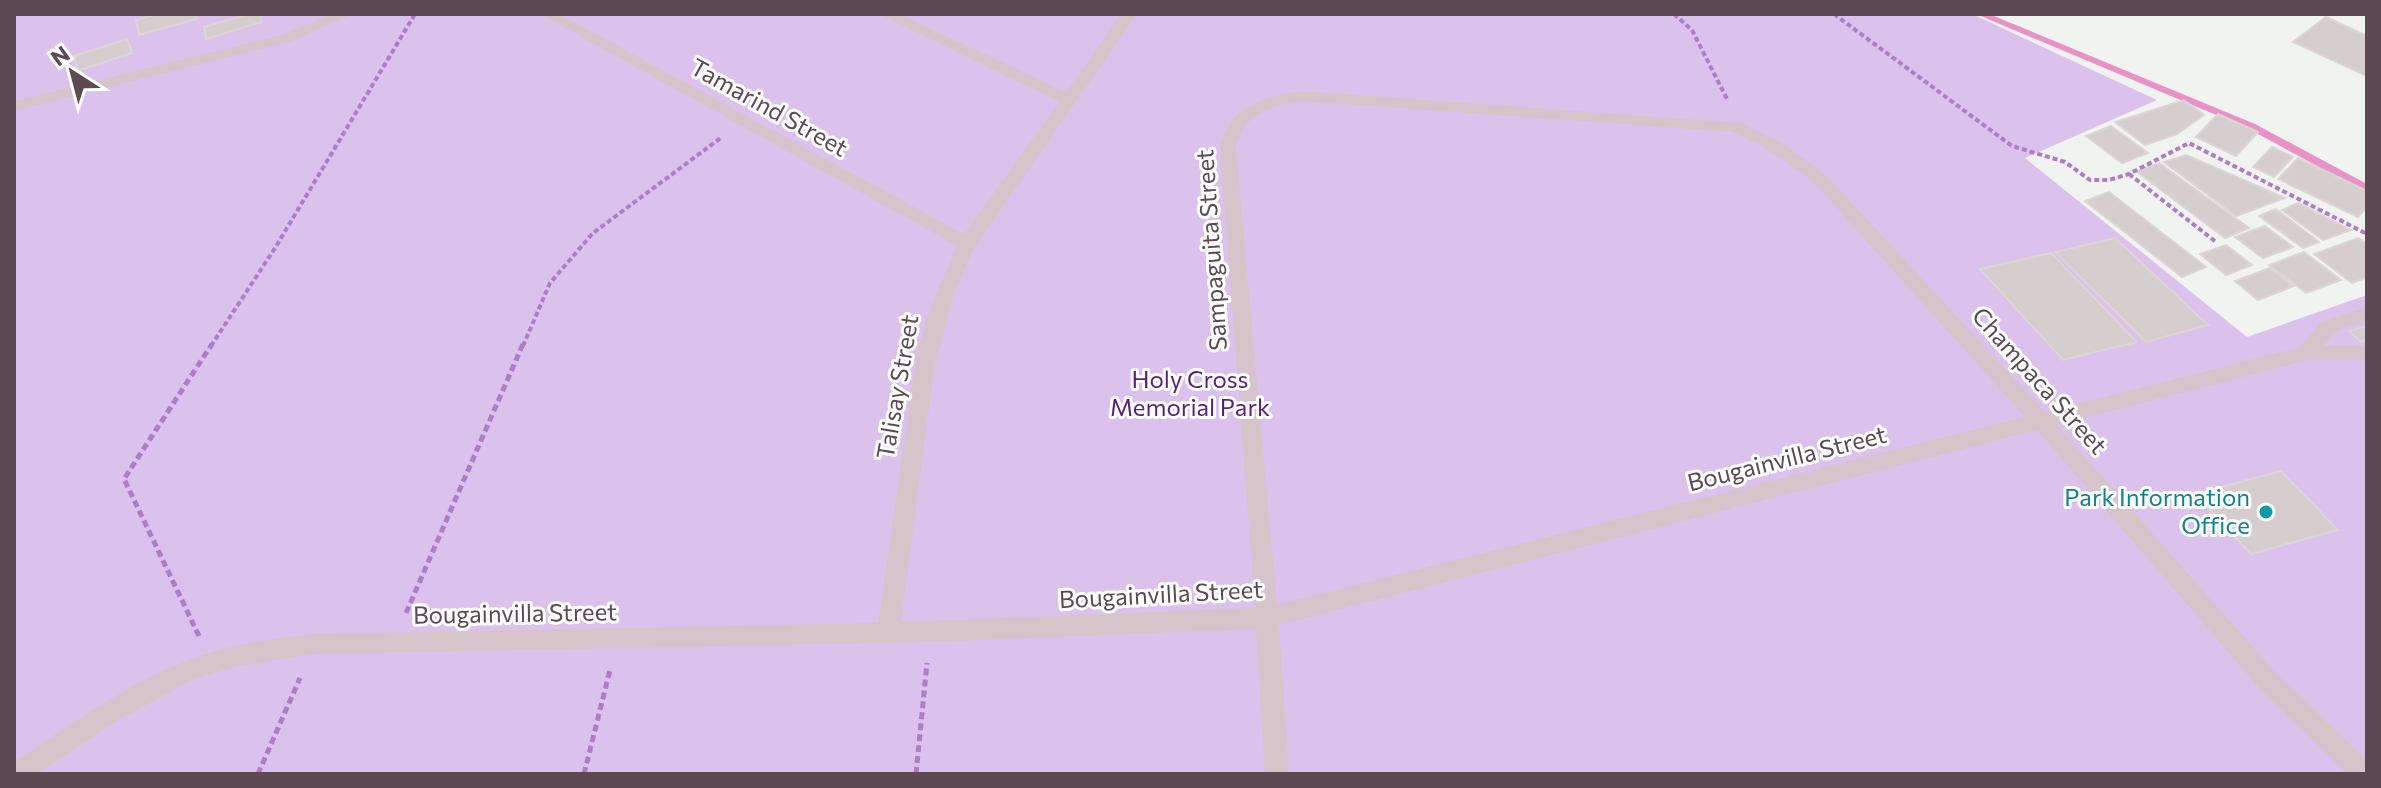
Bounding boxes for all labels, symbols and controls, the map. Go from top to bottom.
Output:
north arrow [32,32,112,112]
text: N [45,40,75,71]
street label: Tamarind Street [686,52,853,162]
street label: Sampaguita Street [1189,148,1232,352]
street label: Champaca Street [1967,301,2114,459]
street label: Talisay Street [870,312,924,461]
park label: Holy Cross Memorial Park [1110,364,1270,421]
street label: Bougainvilla Street [1684,419,1889,496]
place label: Park Information Office [2064,482,2250,539]
marker: Park Information Office [2257,503,2275,521]
street label: Bougainvilla Street [1058,574,1264,613]
street label: Bougainvilla Street [413,596,617,629]

